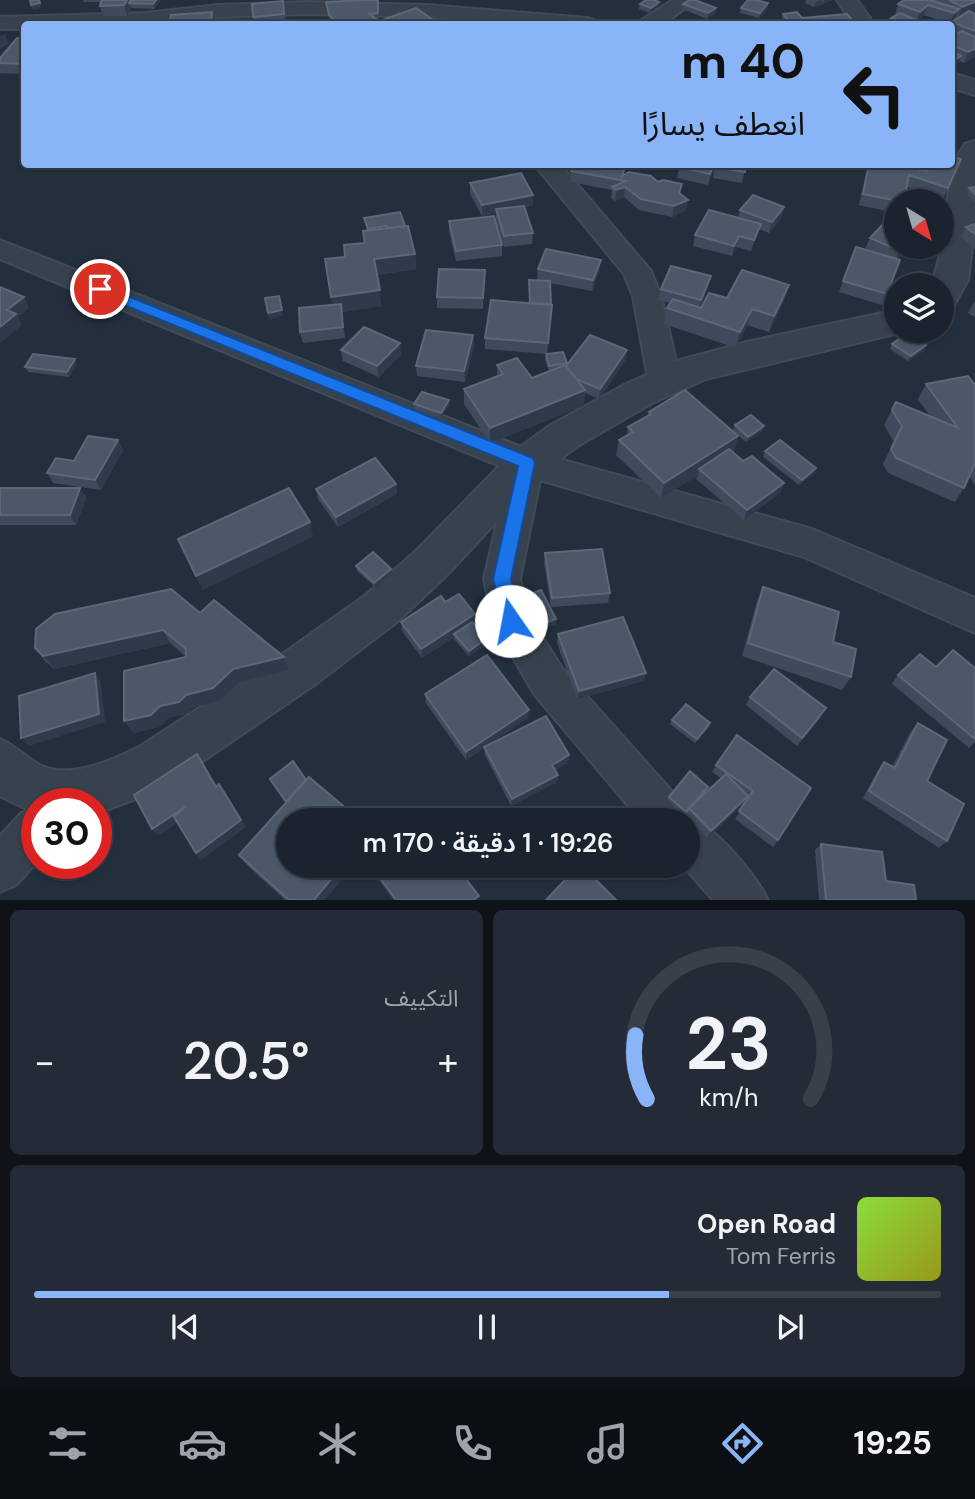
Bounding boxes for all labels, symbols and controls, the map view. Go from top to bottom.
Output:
text: 40 m [681,29,805,93]
icon: left [829,49,920,140]
text: انعطف يسارًا [641,103,805,145]
north arrow [884,189,954,259]
map controls [884,189,954,343]
pin [70,259,130,319]
icon: arrive [81,270,119,308]
button: layers [884,273,954,343]
position arrow [474,584,548,658]
speed limit sign: 30 [21,788,112,879]
text: 19:26 · 1 دقيقة · 170 m [363,826,613,860]
text: التكييف [384,983,459,1013]
text: 23 [686,997,772,1092]
text: 20.5° [183,1027,310,1095]
text: − [34,1037,55,1087]
text: + [438,1037,458,1087]
text: km/h [699,1080,758,1113]
text: Open Road [697,1207,836,1241]
text: Tom Ferris [726,1241,836,1271]
icon: previous [166,1308,204,1346]
icon: pause [468,1308,506,1346]
icon: next [771,1308,809,1346]
icon: filters [43,1419,92,1468]
icon: car [178,1419,227,1468]
icon: climate [313,1419,362,1468]
icon: phone [448,1419,497,1468]
icon: music [583,1419,632,1468]
icon: directions [718,1419,767,1468]
text: 19:25 [854,1422,932,1464]

